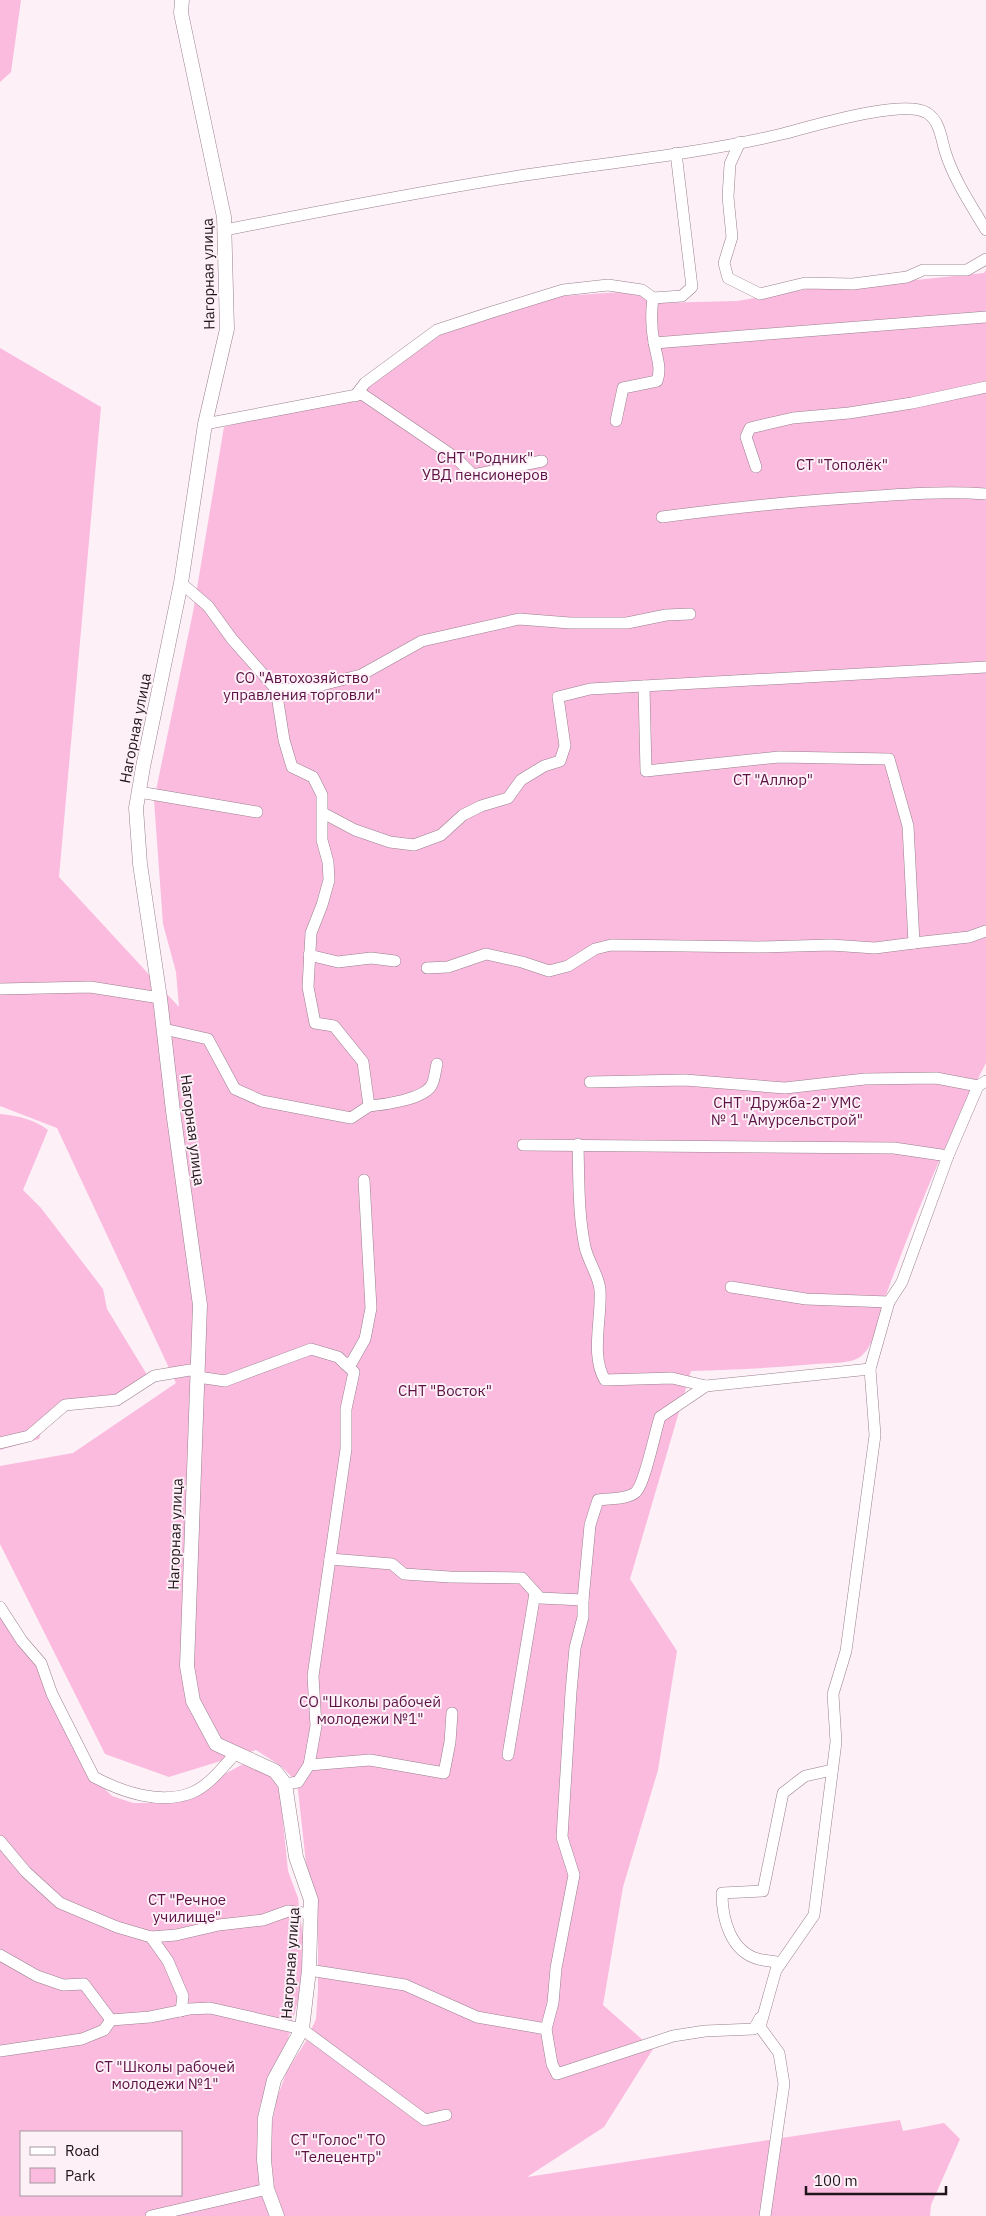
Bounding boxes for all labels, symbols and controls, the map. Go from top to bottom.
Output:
street label: Нагорная улица [198,218,218,330]
park label: СНТ "Родник" УВД пенсионеров [422,448,548,484]
park label: СТ "Тополёк" [796,455,888,474]
park label: СО "Автохозяйство управления торговли" [223,668,381,704]
street label: Нагорная улица [115,671,155,785]
park label: СТ "Аллюр" [733,770,813,789]
street label: Нагорная улица [177,1073,209,1187]
park label: СНТ "Дружба-2" УМС № 1 "Амурсельстрой" [711,1093,863,1129]
park label: СНТ "Восток" [398,1381,492,1400]
street label: Нагорная улица [164,1478,186,1590]
park label: СО "Школы рабочей молодежи №1" [299,1692,441,1728]
park label: СТ "Речное училище" [148,1890,226,1926]
street label: Нагорная улица [277,1907,303,2019]
park label: СТ "Школы рабочей молодежи №1" [95,2057,235,2093]
park label: СТ "Голос" ТО "Телецентр" [290,2130,386,2166]
legend [20,2131,182,2196]
text: Road [65,2141,100,2160]
scale bar [806,2164,946,2196]
text: Park [65,2166,95,2185]
text: 100 m [814,2171,858,2190]

